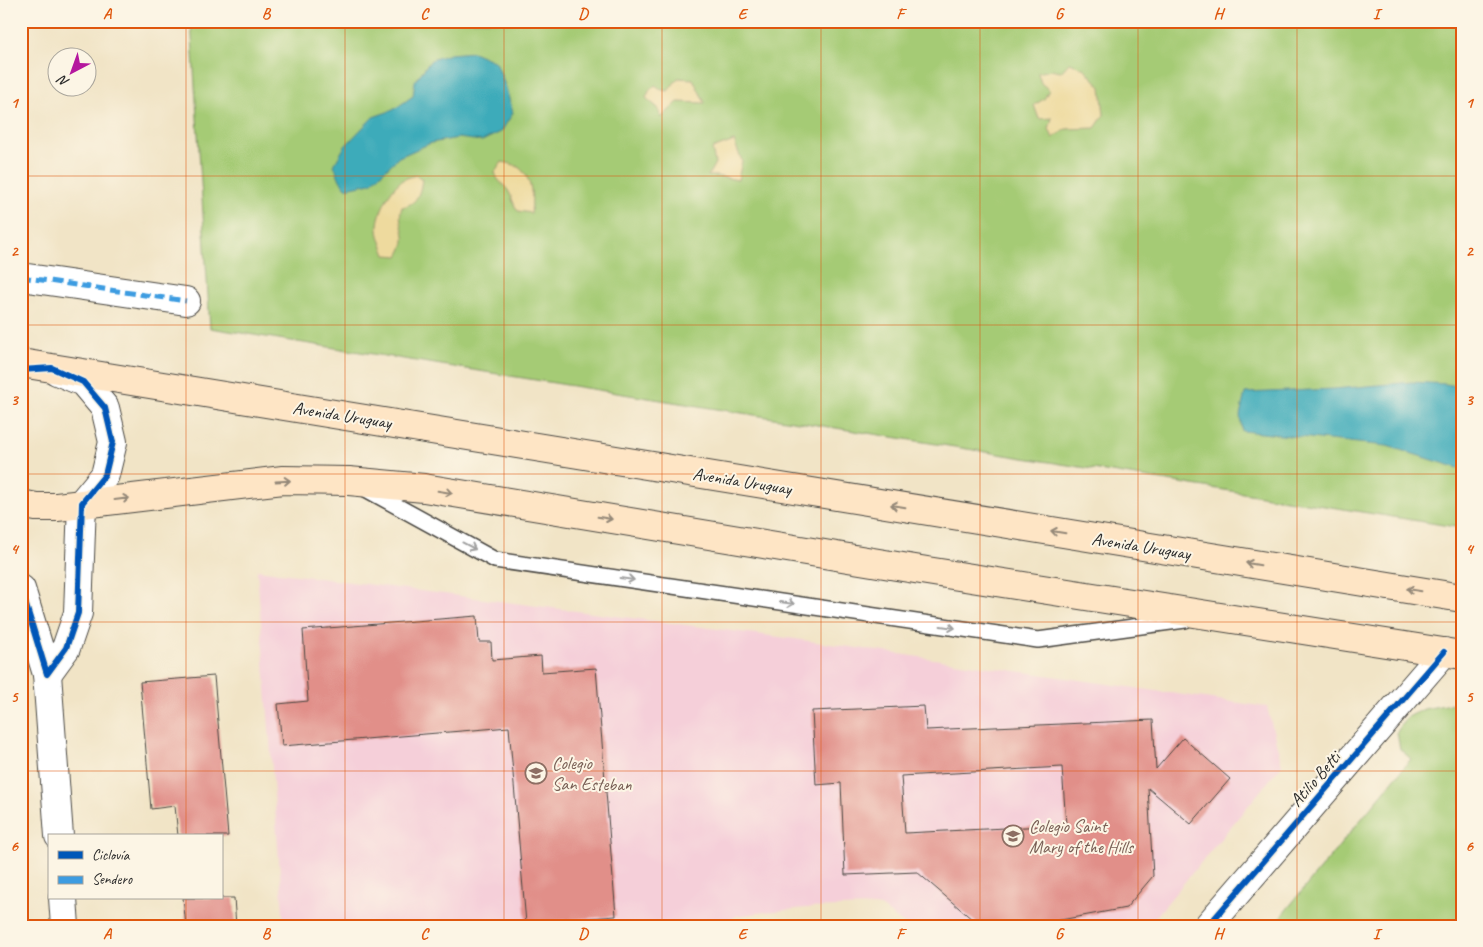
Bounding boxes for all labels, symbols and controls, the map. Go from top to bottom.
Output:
text: A [103,4,113,24]
text: B [262,4,272,24]
text: C [420,4,430,24]
text: D [578,4,589,24]
text: E [738,4,749,24]
text: F [896,4,907,24]
text: G [1055,4,1065,24]
text: H [1213,4,1225,24]
text: I [1373,4,1383,24]
north arrow [48,48,98,98]
text: N [53,71,73,91]
text: 1 [10,93,19,113]
text: 1 [1465,93,1474,113]
text: 2 [10,241,19,261]
text: 2 [1465,241,1474,261]
text: 3 [10,390,19,410]
text: 3 [1465,390,1474,410]
street label: Avenida Uruguay [291,396,395,434]
street label: Avenida Uruguay [691,462,795,500]
one-way arrow [275,476,291,485]
one-way arrow [437,487,453,497]
one-way arrow [113,494,129,504]
one-way arrow [890,501,906,511]
one-way arrow [597,514,613,524]
one-way arrow [1051,527,1067,537]
street label: Avenida Uruguay [1090,527,1194,565]
text: 4 [10,539,19,559]
text: 4 [1465,539,1474,559]
one-way arrow [461,541,476,551]
one-way arrow [1246,559,1262,569]
one-way arrow [618,574,634,584]
one-way arrow [1406,585,1422,595]
one-way arrow [779,598,795,608]
one-way arrow [940,622,956,632]
text: 5 [11,687,20,707]
text: 5 [1466,687,1475,707]
street label: Atilio Betti [1285,745,1347,811]
place label: Colegio San Esteban [552,752,633,795]
school or university icon: Colegio San Esteban [524,761,548,785]
place label: Colegio Saint Mary of the Hills [1029,815,1135,858]
school or university icon: Colegio Saint Mary of the Hills [1001,824,1025,848]
legend [48,834,222,900]
text: 6 [10,836,19,856]
text: 6 [1465,836,1474,856]
text: Ciclovía [92,846,131,865]
text: Sendero [92,870,133,889]
text: A [103,924,113,944]
text: B [262,924,272,944]
text: C [420,924,430,944]
text: D [578,924,589,944]
text: E [738,924,749,944]
text: F [896,924,907,944]
text: G [1055,924,1065,944]
text: H [1213,924,1225,944]
text: I [1373,924,1383,944]

